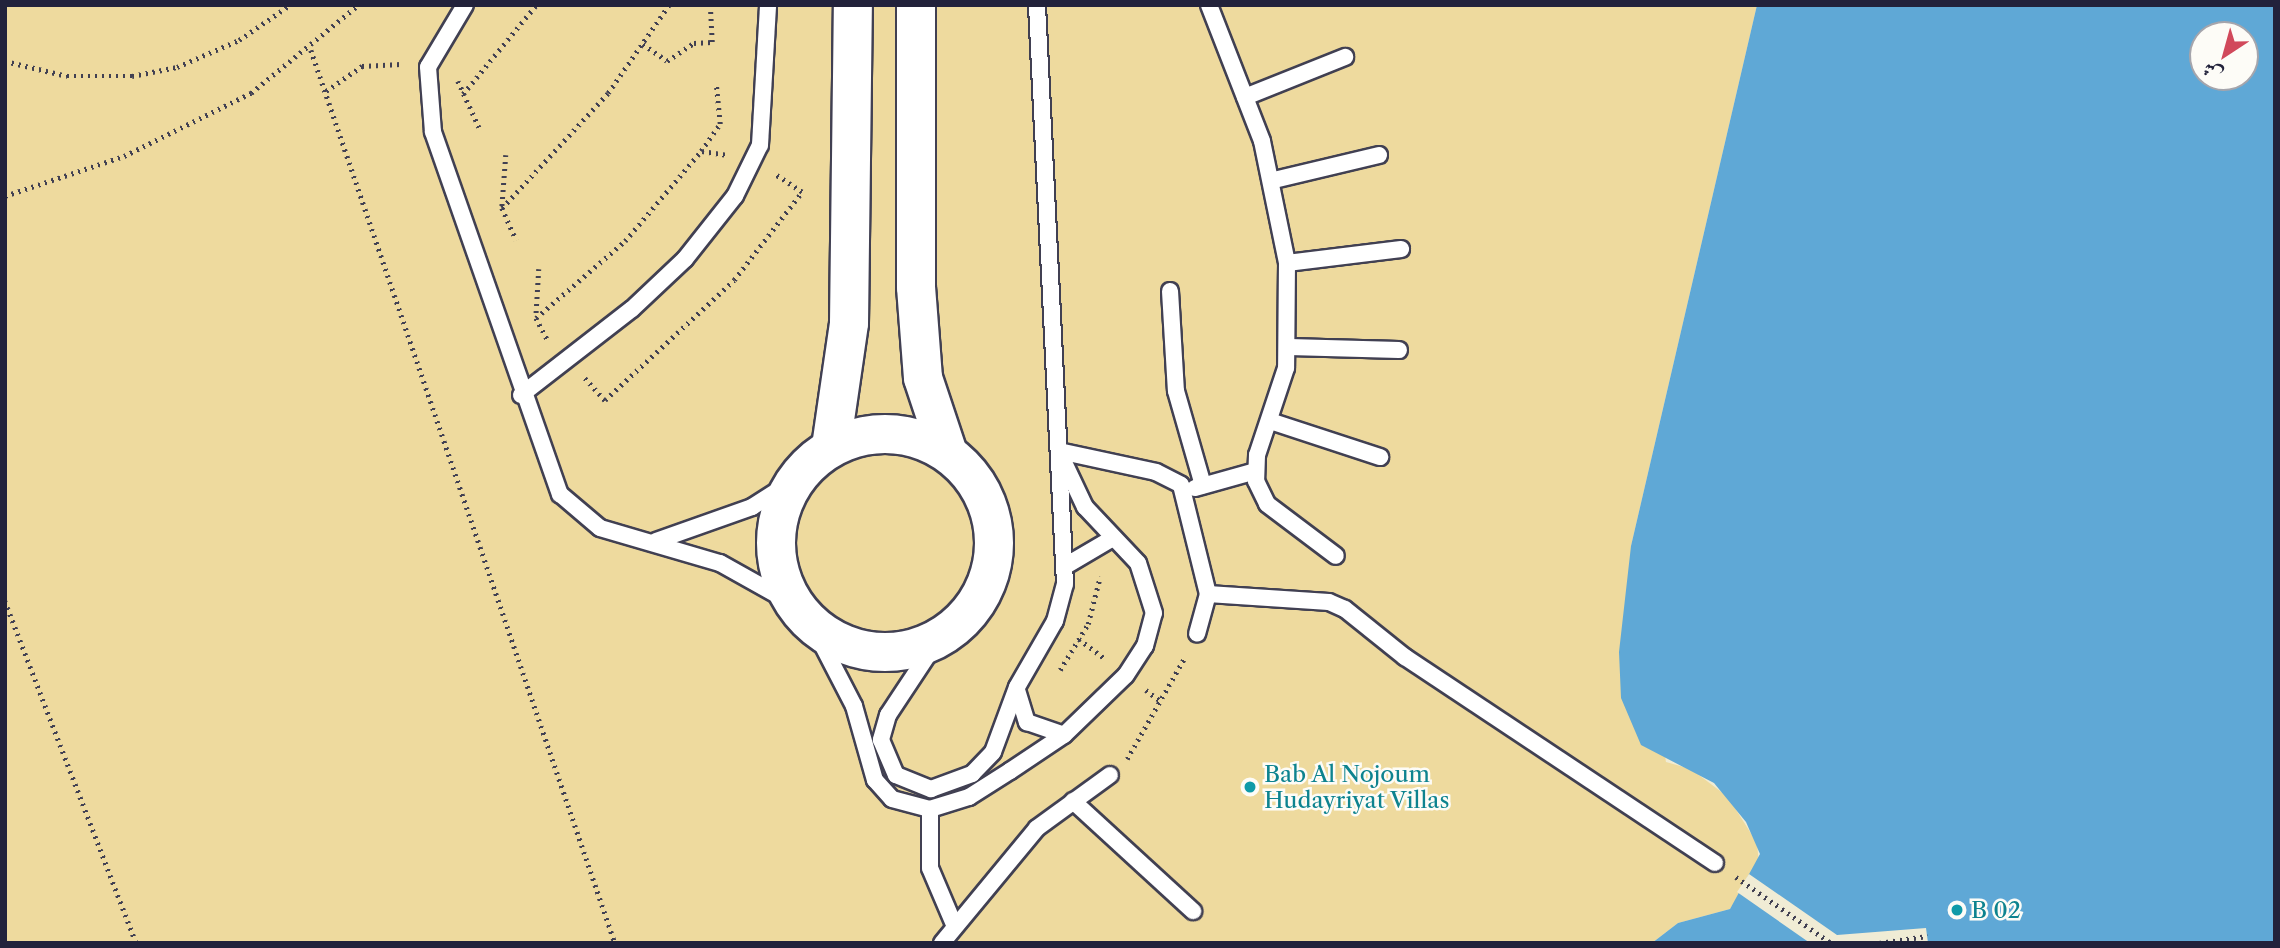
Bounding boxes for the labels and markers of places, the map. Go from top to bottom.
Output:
place label: Bab Al Nojoum Hudayriyat Villas [1264,760,1450,814]
marker: Bab Al Nojoum Hudayriyat Villas [1242,779,1258,795]
place label: B 02 [1971,896,2021,924]
marker: B 02 [1949,902,1965,918]

